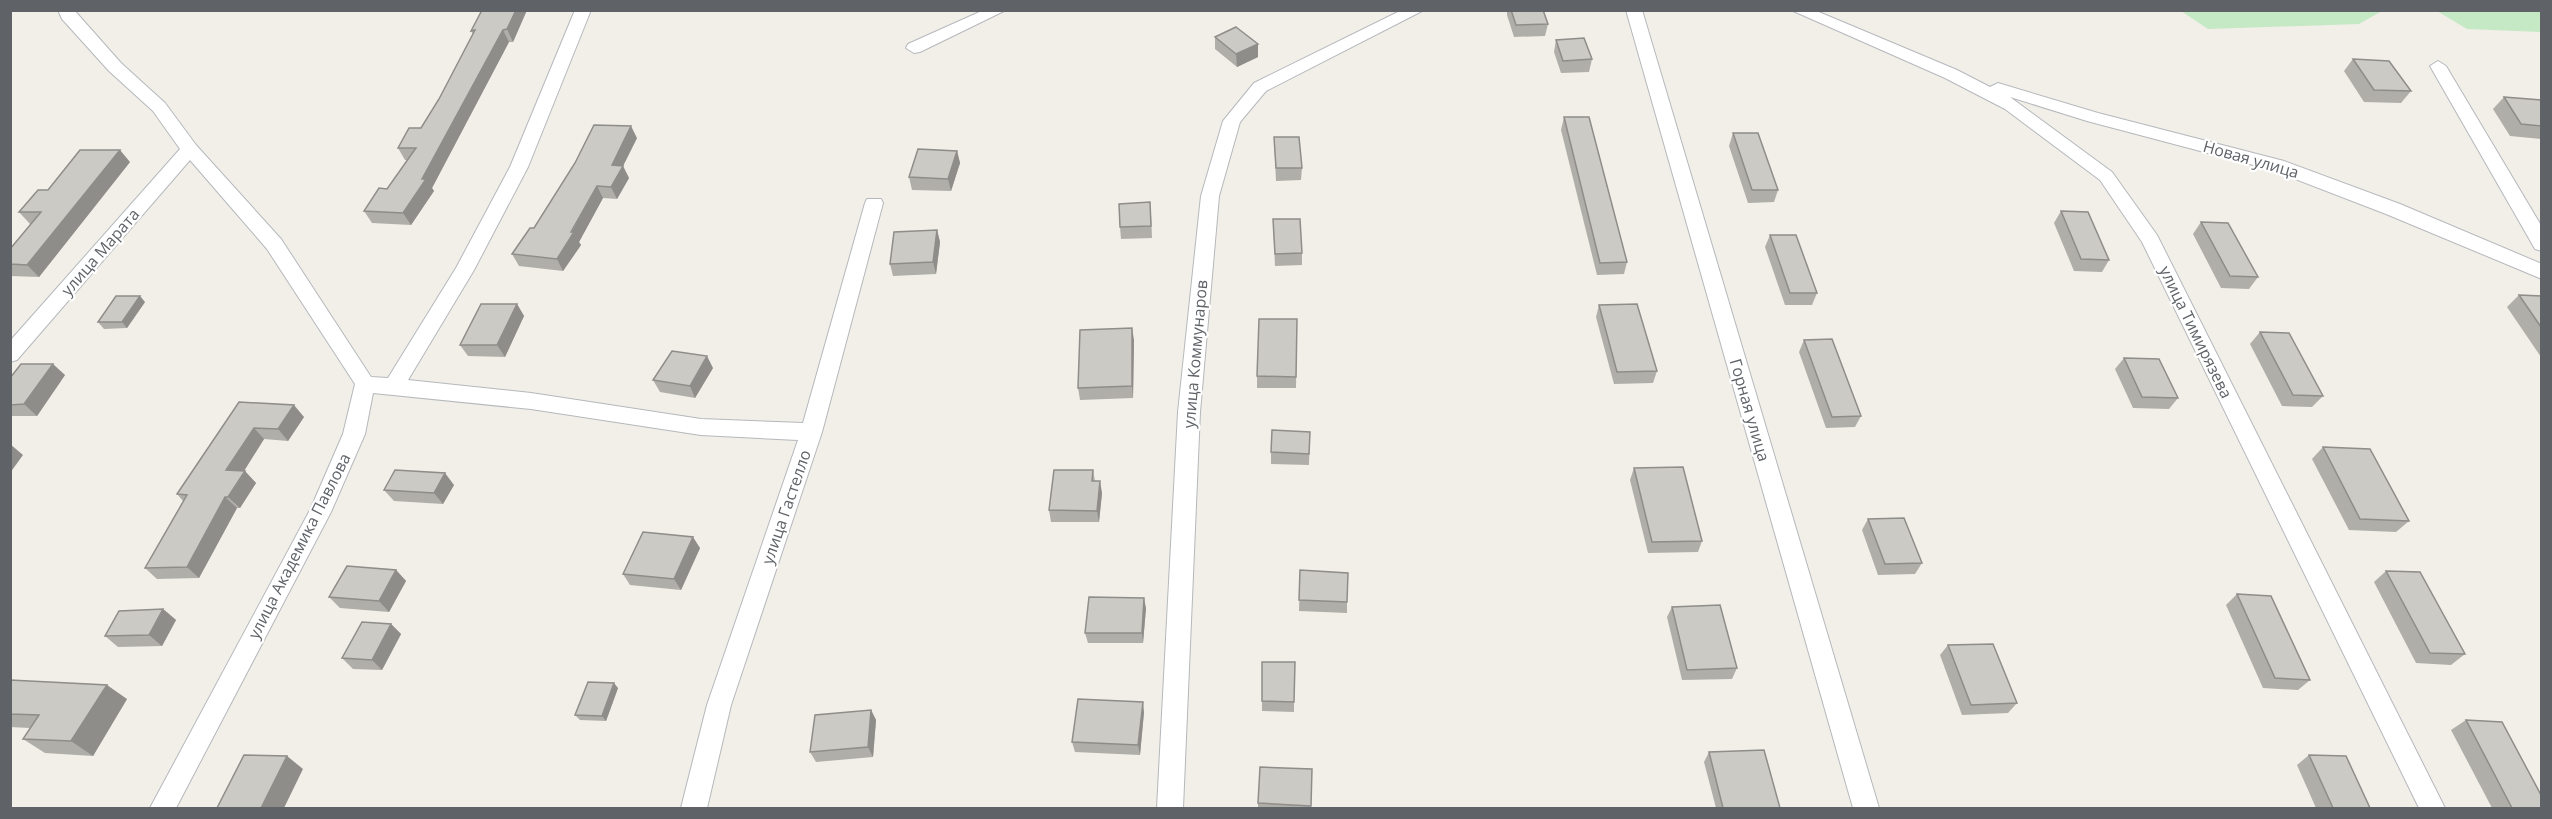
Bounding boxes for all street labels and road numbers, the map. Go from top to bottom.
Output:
street label: Новая улица [2200,135,2302,183]
street label: улица Марата [56,204,144,300]
street label: улица Тимирязева [2154,262,2238,402]
street label: улица Коммунаров [1178,279,1212,429]
street label: Горная улица [1725,356,1775,464]
street label: улица Гастелло [756,447,816,567]
street label: улица Академика Павлова [243,449,355,643]

